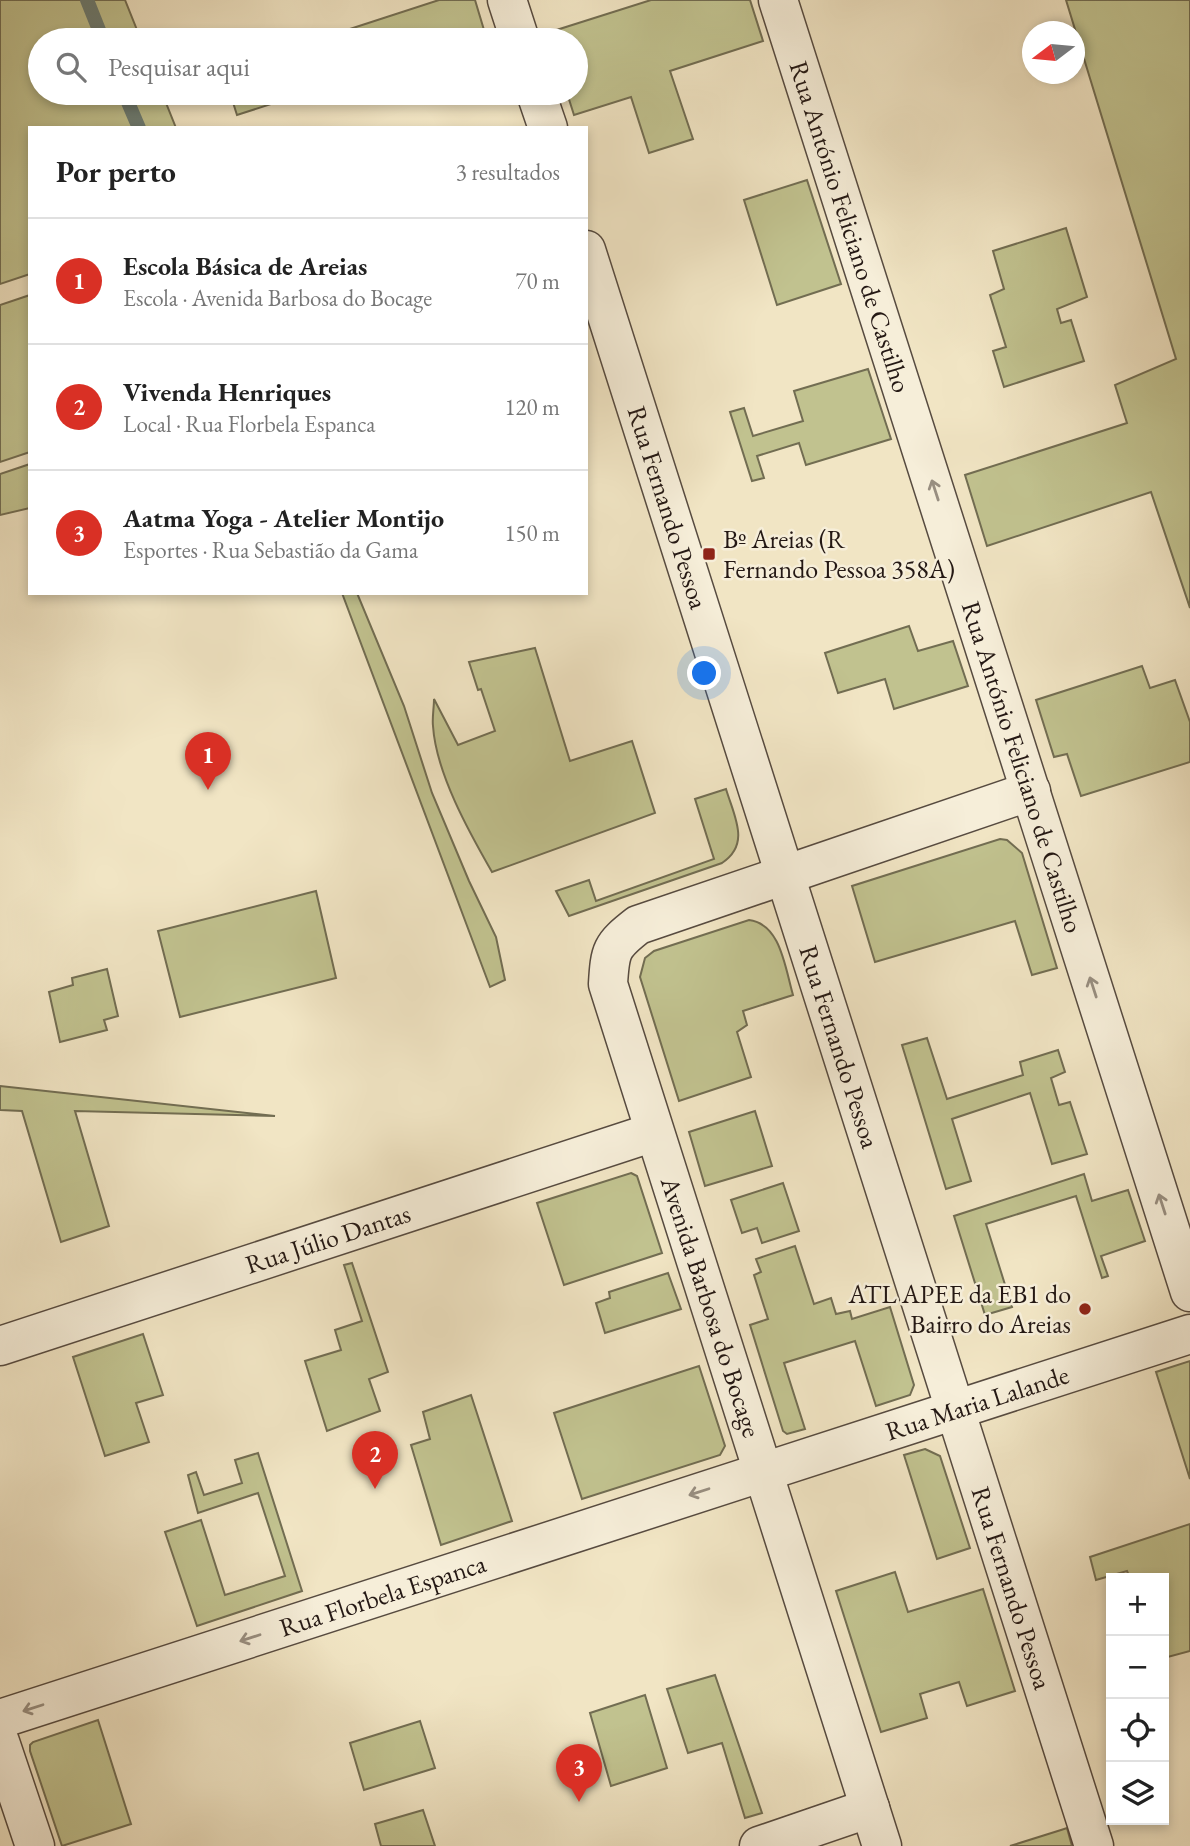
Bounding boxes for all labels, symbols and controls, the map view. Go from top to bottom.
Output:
north arrow [1022,21,1085,84]
search box [28,28,588,105]
icon: search [52,48,90,86]
text: Pesquisar aqui [108,50,250,84]
street label: Rua António Feliciano de Castilho [782,57,919,397]
text: Por perto [56,152,176,191]
text: 3 resultados [456,157,560,187]
text: Escola Básica de Areias [123,249,367,283]
text: 1 [73,266,85,296]
text: 70 m [515,266,560,296]
text: Escola · Avenida Barbosa do Bocage [123,283,432,313]
text: Vivenda Henriques [123,375,331,409]
text: 2 [73,392,85,422]
text: 120 m [504,392,560,422]
street label: Rua Fernando Pessoa [620,402,716,614]
text: Local · Rua Florbela Espanca [123,409,376,439]
one-way arrow [927,480,940,502]
text: Aatma Yoga - Atelier Montijo [123,501,444,535]
text: 3 [73,518,85,548]
text: 150 m [504,518,560,548]
place label: Bº Areias (R Fernando Pessoa 358A) [723,522,955,586]
text: Esportes · Rua Sebastião da Gama [123,535,418,565]
marker: Bº Areias (R Fernando Pessoa 358A) [701,546,717,562]
street label: Rua António Feliciano de Castilho [954,597,1091,937]
your location [687,656,721,690]
pin: 1 [185,732,231,790]
street label: Rua Fernando Pessoa [791,941,888,1153]
one-way arrow [1086,977,1098,999]
street label: Avenida Barbosa do Bocage [653,1172,769,1442]
one-way arrow [1155,1193,1168,1215]
street label: Rua Júlio Dantas [241,1196,415,1282]
place label: ATL APEE da EB1 do Bairro do Areias [847,1277,1071,1341]
marker: ATL APEE da EB1 do Bairro do Areias [1077,1301,1093,1317]
street label: Rua Maria Lalande [881,1357,1073,1448]
pin: 2 [352,1431,398,1489]
street label: Rua Fernando Pessoa [964,1482,1060,1694]
one-way arrow [689,1487,711,1499]
street label: Rua Florbela Espanca [275,1546,491,1645]
map controls [1106,1573,1169,1825]
button: + [1106,1573,1169,1636]
one-way arrow [239,1632,261,1645]
button: − [1106,1636,1169,1699]
button: locate [1106,1699,1169,1762]
one-way arrow [23,1703,45,1715]
pin: 3 [556,1744,602,1802]
button: layers [1106,1762,1169,1825]

